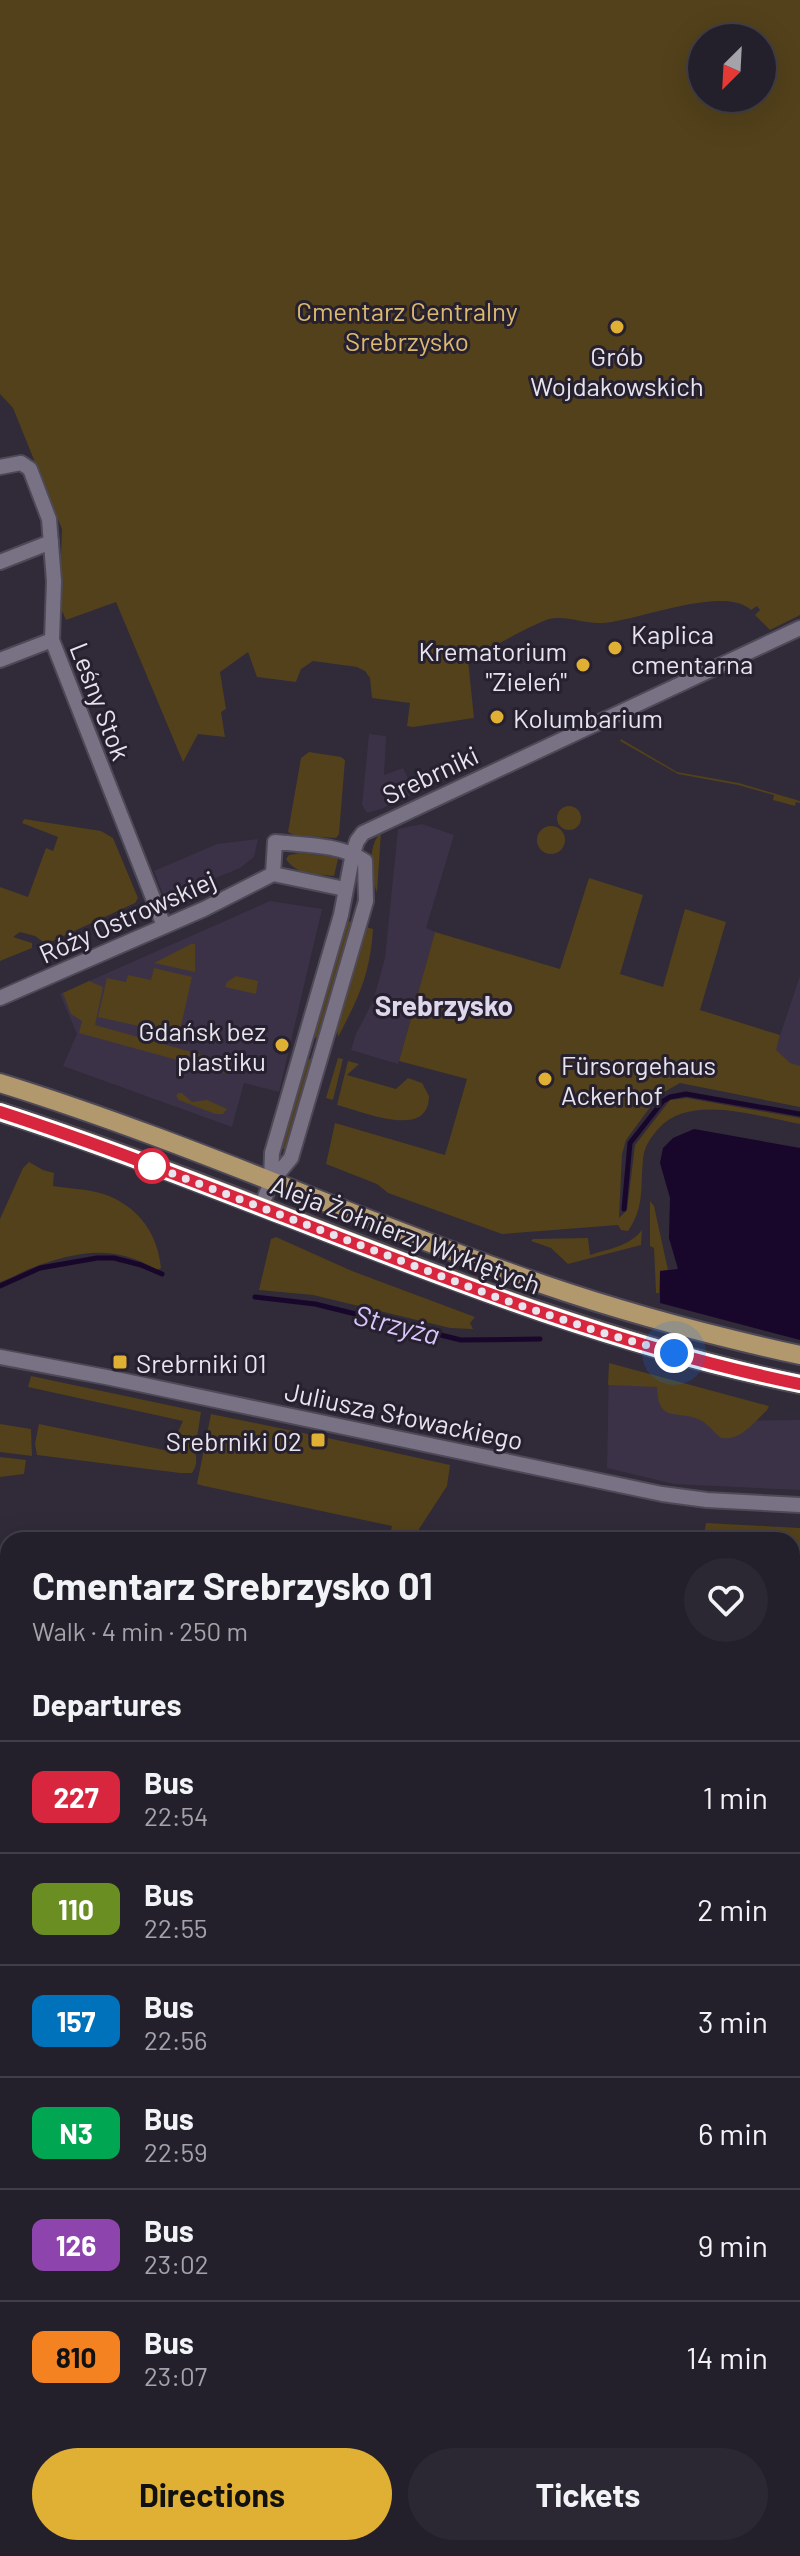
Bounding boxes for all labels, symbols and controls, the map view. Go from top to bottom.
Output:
north arrow [688,24,776,112]
map controls [688,24,776,112]
park label: Cmentarz Centralny Srebrzysko [296,295,518,356]
marker: Grób Wojdakowskich [608,318,626,336]
place label: Grób Wojdakowskich [530,340,704,401]
place label: Kaplica cmentarna [631,618,753,679]
place label: Krematorium "Zieleń" [418,635,567,696]
street label: Leśny Stok [64,638,138,764]
marker: Kaplica cmentarna [606,639,624,657]
marker: Krematorium "Zieleń" [574,656,592,674]
place label: Kolumbarium [513,702,663,733]
marker: Kolumbarium [488,708,506,726]
street label: Srebrniki [377,738,483,810]
street label: Róży Ostrowskiej [34,863,220,969]
district label: Srebrzysko [375,988,513,1022]
place label: Gdańsk bez plastiku [138,1015,266,1076]
marker: Gdańsk bez plastiku [273,1036,291,1054]
place label: Fürsorgehaus Ackerhof [561,1049,716,1110]
marker: Fürsorgehaus Ackerhof [536,1070,554,1088]
unlabelled marker [135,1149,169,1183]
street label: Aleja Żołnierzy Wyklętych [267,1168,545,1300]
water label: Strzyża [351,1297,443,1351]
your location [654,1333,694,1373]
place label: Srebrniki 01 [136,1347,267,1378]
marker: Srebrniki 01 [111,1353,129,1371]
street label: Juliusza Słowackiego [282,1375,526,1455]
place label: Srebrniki 02 [166,1425,302,1456]
marker: Srebrniki 02 [309,1431,327,1449]
button: heart [684,1558,768,1642]
text: Cmentarz Srebrzysko 01 [32,1562,433,1608]
text: Walk · 4 min · 250 m [32,1615,248,1646]
text: Departures [32,1686,182,1722]
text: Bus [144,1764,194,1800]
text: 1 min [703,1779,768,1815]
text: 227 [53,1780,99,1814]
text: 22:54 [144,1800,208,1831]
text: Bus [144,1876,194,1912]
text: 2 min [697,1891,768,1927]
text: 110 [58,1892,94,1926]
text: 22:55 [144,1912,207,1943]
text: Bus [144,1988,194,2024]
text: 3 min [698,2003,768,2039]
text: 157 [57,2004,95,2038]
text: 22:56 [144,2024,207,2055]
text: Bus [144,2100,194,2136]
text: 6 min [698,2115,768,2151]
text: N3 [59,2116,93,2150]
text: 22:59 [144,2136,208,2167]
text: Bus [144,2212,194,2248]
text: 9 min [698,2227,768,2263]
text: 126 [56,2228,96,2262]
text: 23:02 [144,2248,209,2279]
text: Bus [144,2324,194,2360]
text: 14 min [686,2339,768,2375]
text: 810 [56,2340,96,2374]
text: 23:07 [144,2360,207,2391]
button: Directions [32,2448,392,2540]
button: Tickets [408,2448,768,2540]

